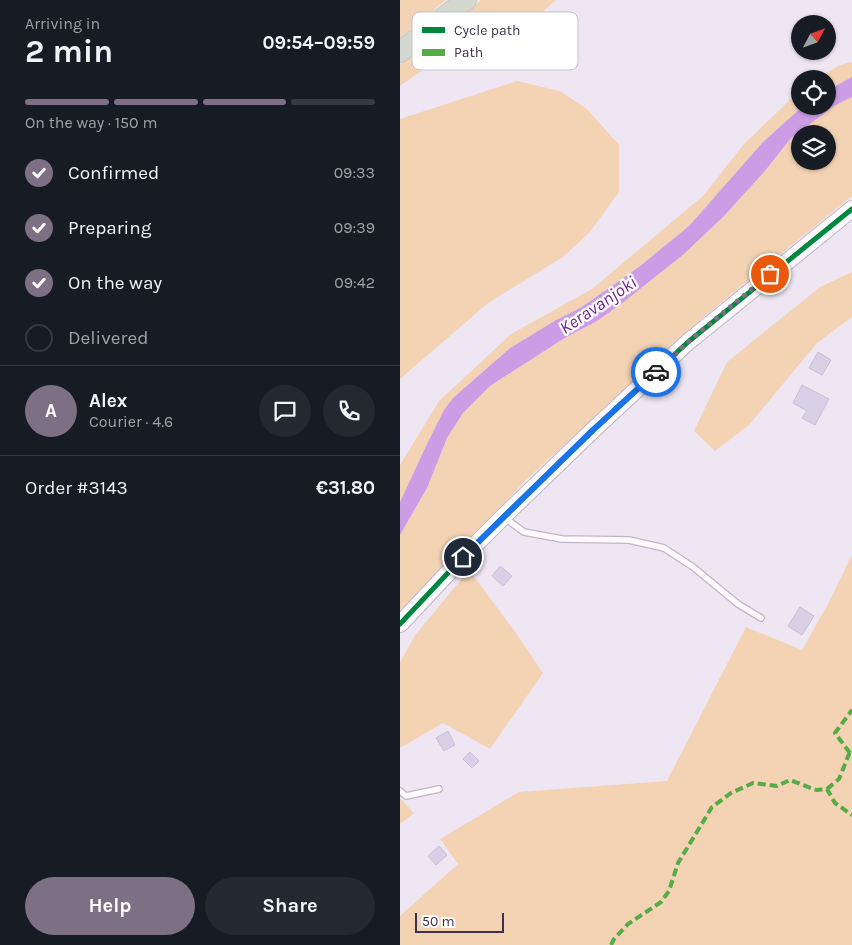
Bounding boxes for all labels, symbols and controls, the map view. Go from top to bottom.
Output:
legend [412,12,578,70]
text: Arriving in [25,14,100,33]
north arrow [791,15,836,60]
map controls [791,15,836,170]
text: Cycle path [454,22,520,39]
text: 09:54–09:59 [263,32,375,54]
text: 2 min [25,33,113,70]
text: Path [454,44,483,61]
button: locate [791,70,836,115]
text: On the way · 150 m [25,113,157,132]
button: layers [791,125,836,170]
icon: check [25,159,53,187]
text: Confirmed [68,162,159,184]
text: 09:33 [334,163,375,182]
icon: check [25,214,53,242]
text: Preparing [68,217,151,239]
text: 09:39 [334,218,375,237]
pin [749,253,791,295]
icon: bag [756,260,784,288]
icon: check [25,269,53,297]
water label: Keravanjoki [555,271,641,339]
text: On the way [68,272,162,294]
text: 09:42 [334,273,375,292]
text: Delivered [68,327,148,349]
courier [631,347,681,397]
icon: car [642,358,670,386]
button: chat [259,385,311,437]
button: phone [323,385,375,437]
text: Alex [89,390,127,412]
text: A [45,400,57,422]
text: Courier · 4.6 [89,412,173,431]
text: Order #3143 [25,477,128,499]
text: €31.80 [316,477,375,499]
pin [442,536,484,578]
icon: home [449,543,477,571]
button: Help [25,877,195,935]
button: Share [205,877,375,935]
scale bar [415,910,504,933]
text: 50 m [422,913,455,930]

